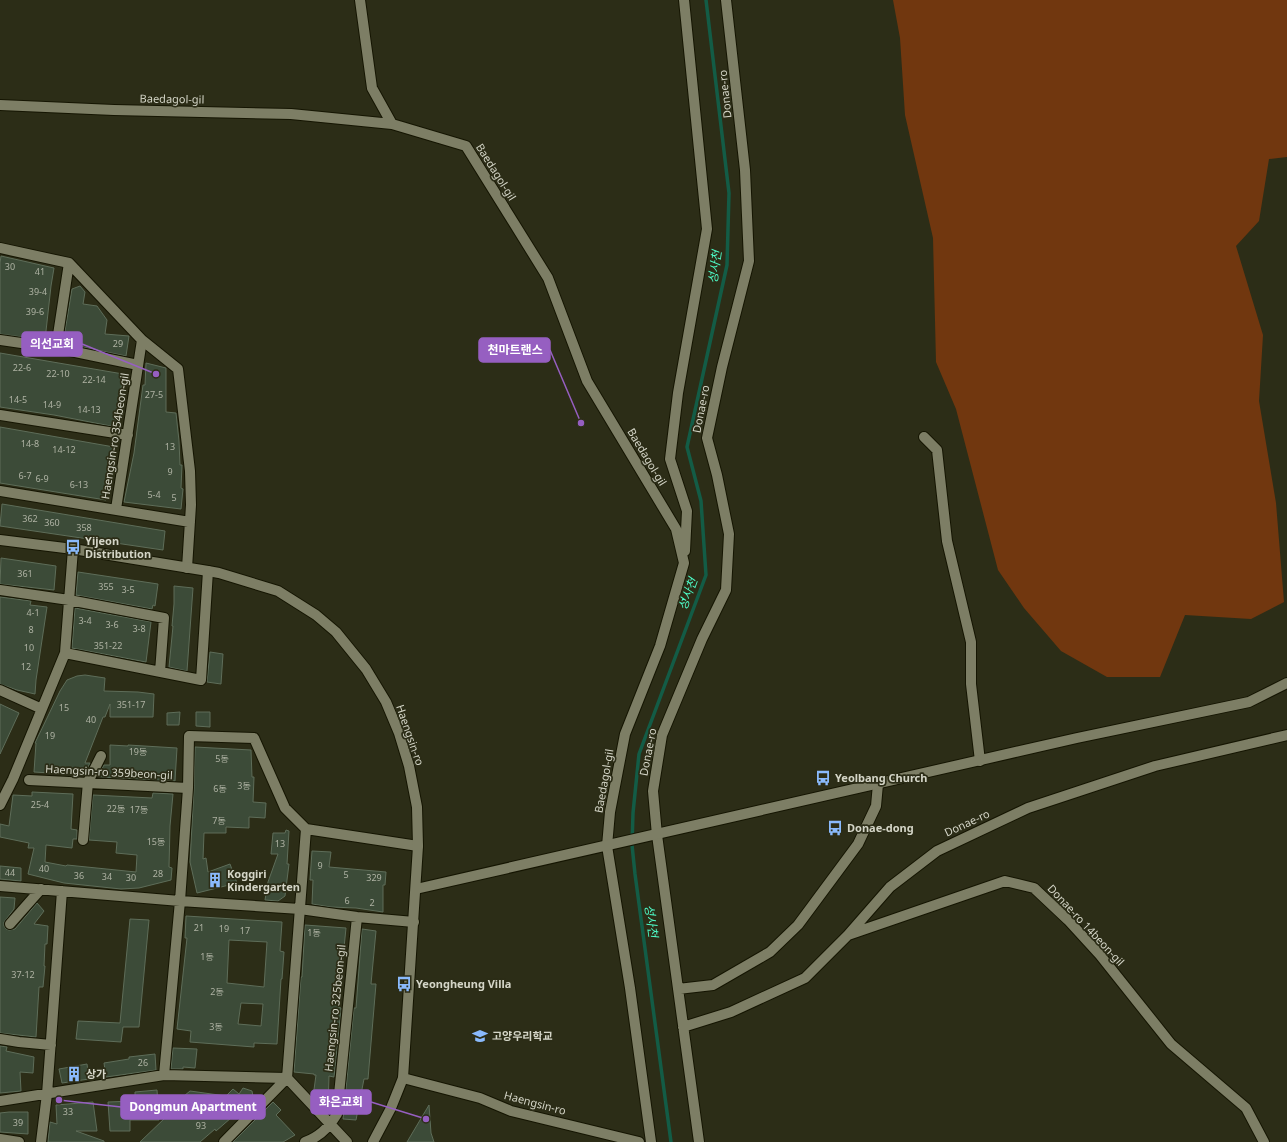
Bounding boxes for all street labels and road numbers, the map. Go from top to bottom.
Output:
street label: Donae-ro [714,69,734,119]
street label: Baedagol-gil [140,90,204,107]
street label: Baedagol-gil [473,140,520,203]
street label: Haengsin-ro 354beon-gil [97,372,132,500]
street label: Donae-ro [689,383,713,434]
street label: Baedagol-gil [624,425,671,488]
street label: Haengsin-ro [393,702,428,768]
street label: Donae-ro [636,726,660,777]
street label: Baedagol-gil [591,748,617,814]
street label: Haengsin-ro 359beon-gil [45,761,173,782]
street label: Donae-ro [942,805,992,840]
street label: Donae-ro 14beon-gil [1045,881,1128,969]
street label: Haengsin-ro 325beon-gil [320,944,349,1072]
street label: Haengsin-ro [503,1087,568,1118]

